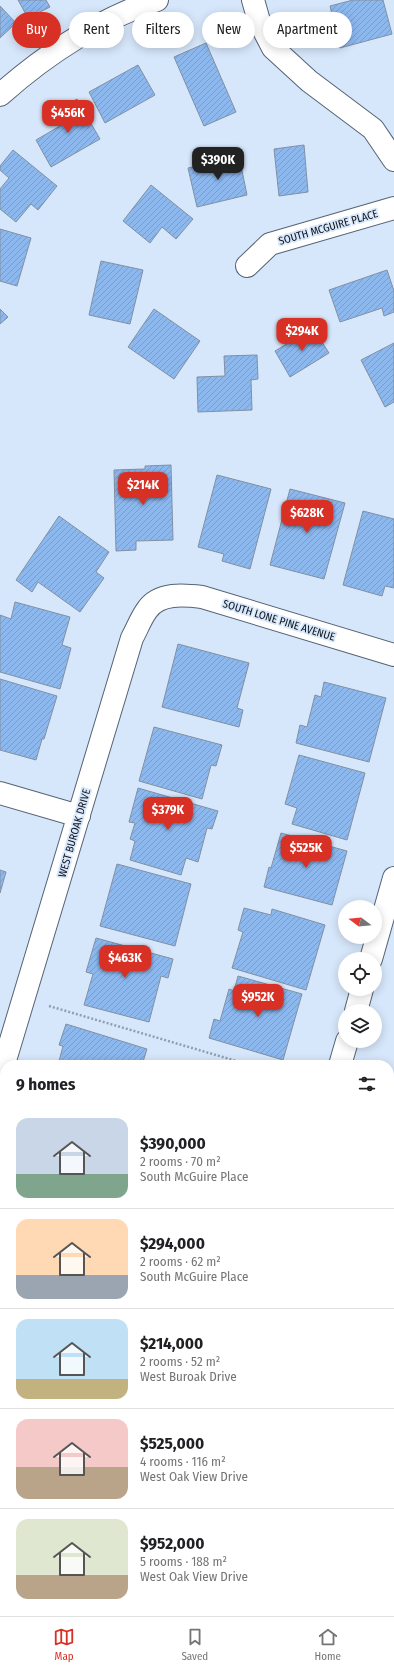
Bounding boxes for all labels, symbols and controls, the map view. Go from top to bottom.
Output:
chip: Buy [12,12,61,48]
chip: Rent [69,12,124,48]
chip: Filters [132,12,194,48]
chip: New [202,12,255,48]
chip: Apartment [263,12,352,48]
pin: $456K [40,100,96,134]
text: $456K [51,105,85,120]
pin: $390K [190,147,246,181]
text: $390K [201,152,235,167]
street label: SOUTH MCGUIRE PLACE [277,207,379,248]
pin: $294K [274,318,330,352]
text: $294K [285,323,319,338]
pin: $214K [115,472,171,506]
text: $214K [127,477,159,492]
pin: $628K [279,500,335,534]
text: $628K [290,505,324,520]
street label: SOUTH LONE PINE AVENUE [221,597,337,644]
street label: WEST BUROAK DRIVE [56,787,93,879]
pin: $379K [140,797,196,831]
text: $379K [152,802,184,817]
pin: $525K [278,835,334,869]
text: $525K [290,840,322,855]
north arrow [338,900,382,944]
map controls [338,900,382,1048]
pin: $463K [97,945,153,979]
text: $463K [108,950,142,965]
button: locate [338,952,382,996]
pin: $952K [230,984,286,1018]
text: $952K [242,989,274,1004]
button: layers [338,1004,382,1048]
icon: filters [356,1073,378,1095]
text: 9 homes [16,1074,75,1095]
text: $390,000 [140,1133,206,1154]
icon: home [48,1134,96,1182]
text: 2 rooms · 70 m² [140,1154,221,1169]
text: South McGuire Place [140,1169,248,1184]
text: $294,000 [140,1233,205,1254]
icon: home [48,1235,96,1283]
text: 2 rooms · 62 m² [140,1254,221,1269]
text: South McGuire Place [140,1269,248,1284]
text: $214,000 [140,1333,203,1354]
icon: home [48,1335,96,1383]
text: 2 rooms · 52 m² [140,1354,220,1369]
text: West Buroak Drive [140,1369,237,1384]
text: $525,000 [140,1433,204,1454]
icon: home [48,1435,96,1483]
text: 4 rooms · 116 m² [140,1454,226,1469]
text: West Oak View Drive [140,1469,248,1484]
text: $952,000 [140,1533,204,1554]
icon: home [48,1535,96,1583]
text: 5 rooms · 188 m² [140,1554,227,1569]
text: West Oak View Drive [140,1569,248,1584]
tab: Map [53,1626,75,1663]
tab: Saved [181,1626,208,1663]
tab: Home [315,1626,341,1663]

